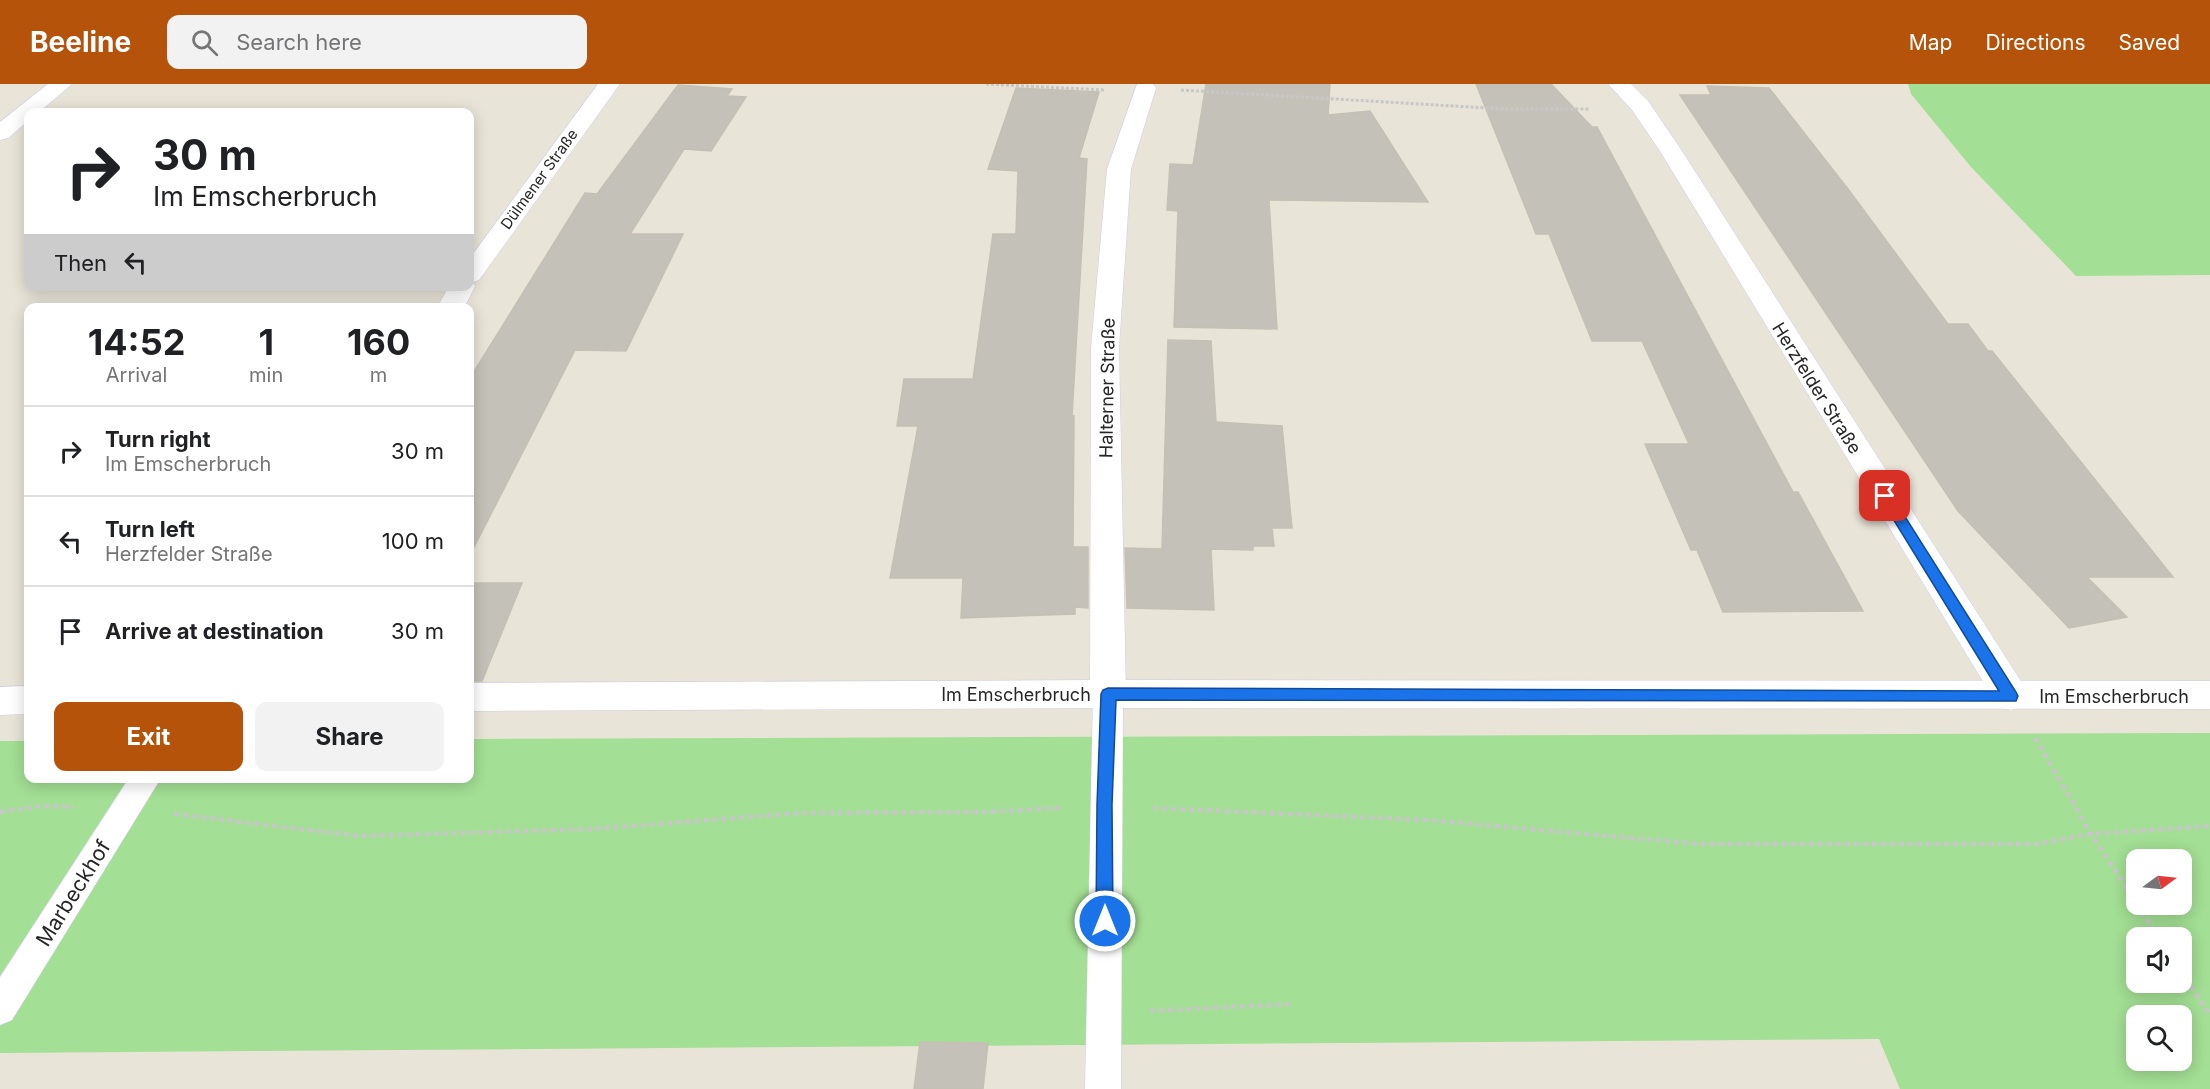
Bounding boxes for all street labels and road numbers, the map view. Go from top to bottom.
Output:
street label: Dülmener Straße [496,125,582,233]
street label: Halterner Straße [1095,318,1119,458]
street label: Herzfelder Straße [1768,318,1866,458]
street label: Im Emscherbruch [941,684,1091,705]
street label: Im Emscherbruch [2039,686,2189,707]
street label: Marbeckhof [30,835,116,951]

